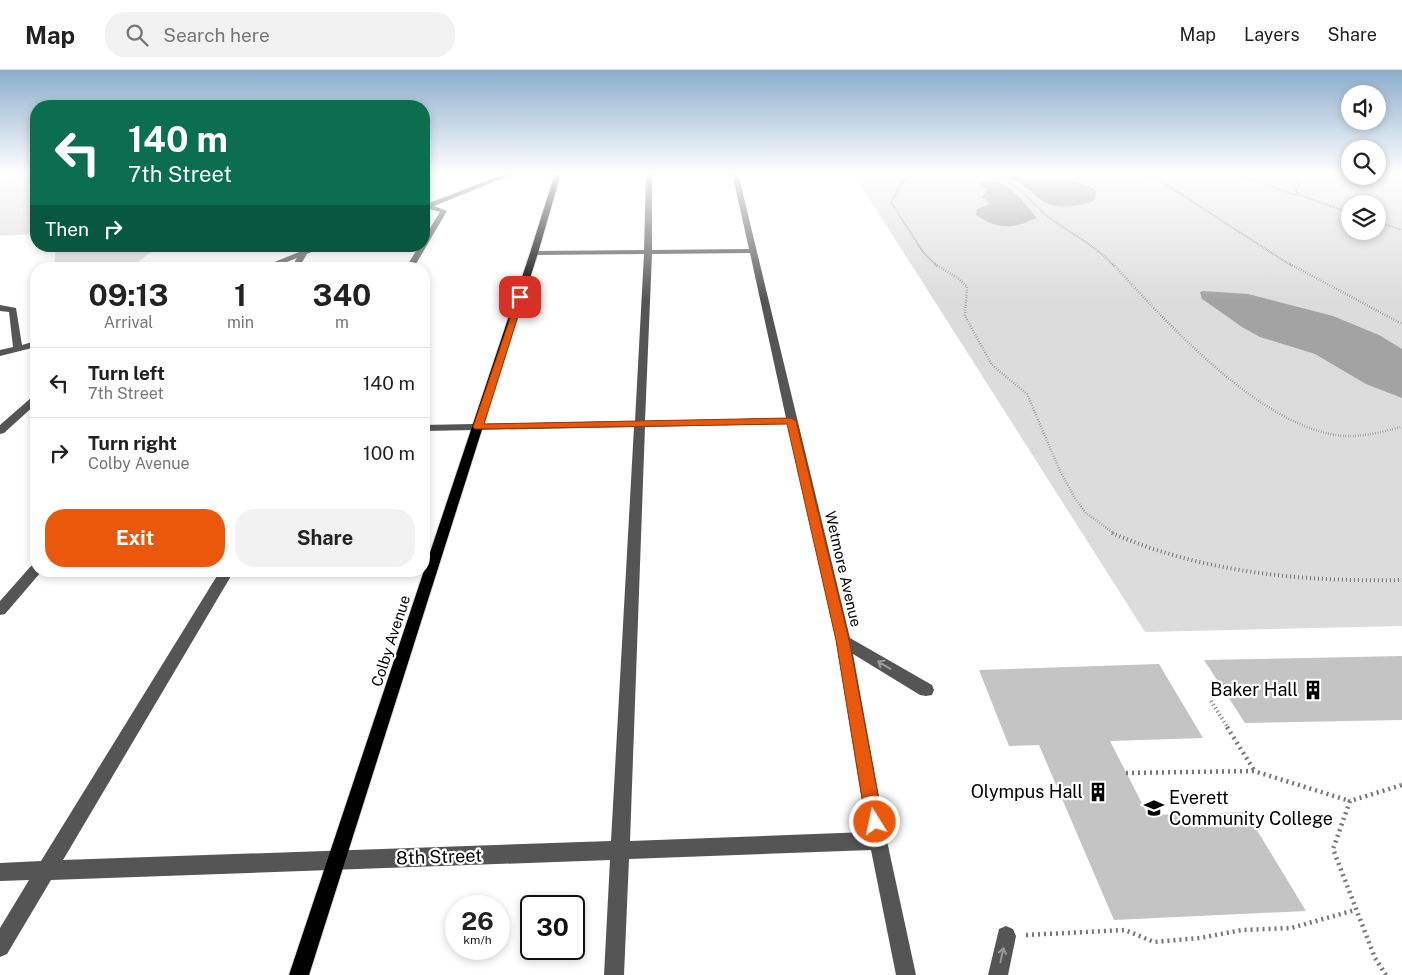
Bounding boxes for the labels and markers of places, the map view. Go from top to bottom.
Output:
pin [499,276,541,318]
place label: Baker Hall [1210,679,1298,700]
building icon: Baker Hall [1302,679,1324,701]
place label: Olympus Hall [971,781,1083,802]
building icon: Olympus Hall [1087,781,1109,803]
place label: Everett Community College [1169,787,1333,829]
school or university icon: Everett Community College [1143,797,1165,819]

